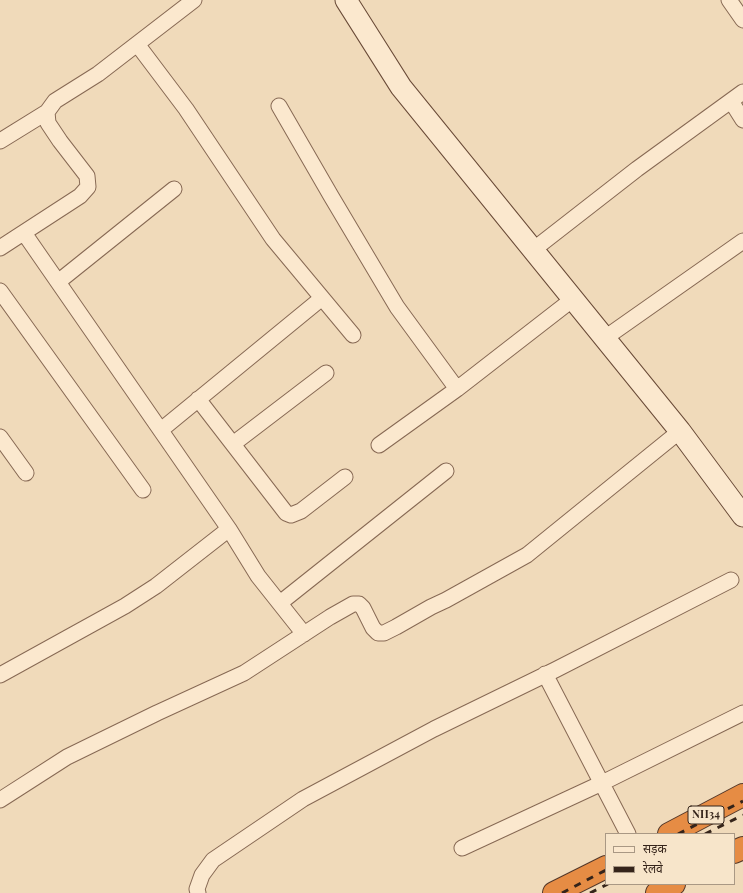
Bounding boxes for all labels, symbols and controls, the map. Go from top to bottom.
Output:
road number: NH34 [688,806,724,824]
legend [605,833,735,885]
text: सड़क [643,840,667,856]
text: रेलवे [643,860,663,876]

